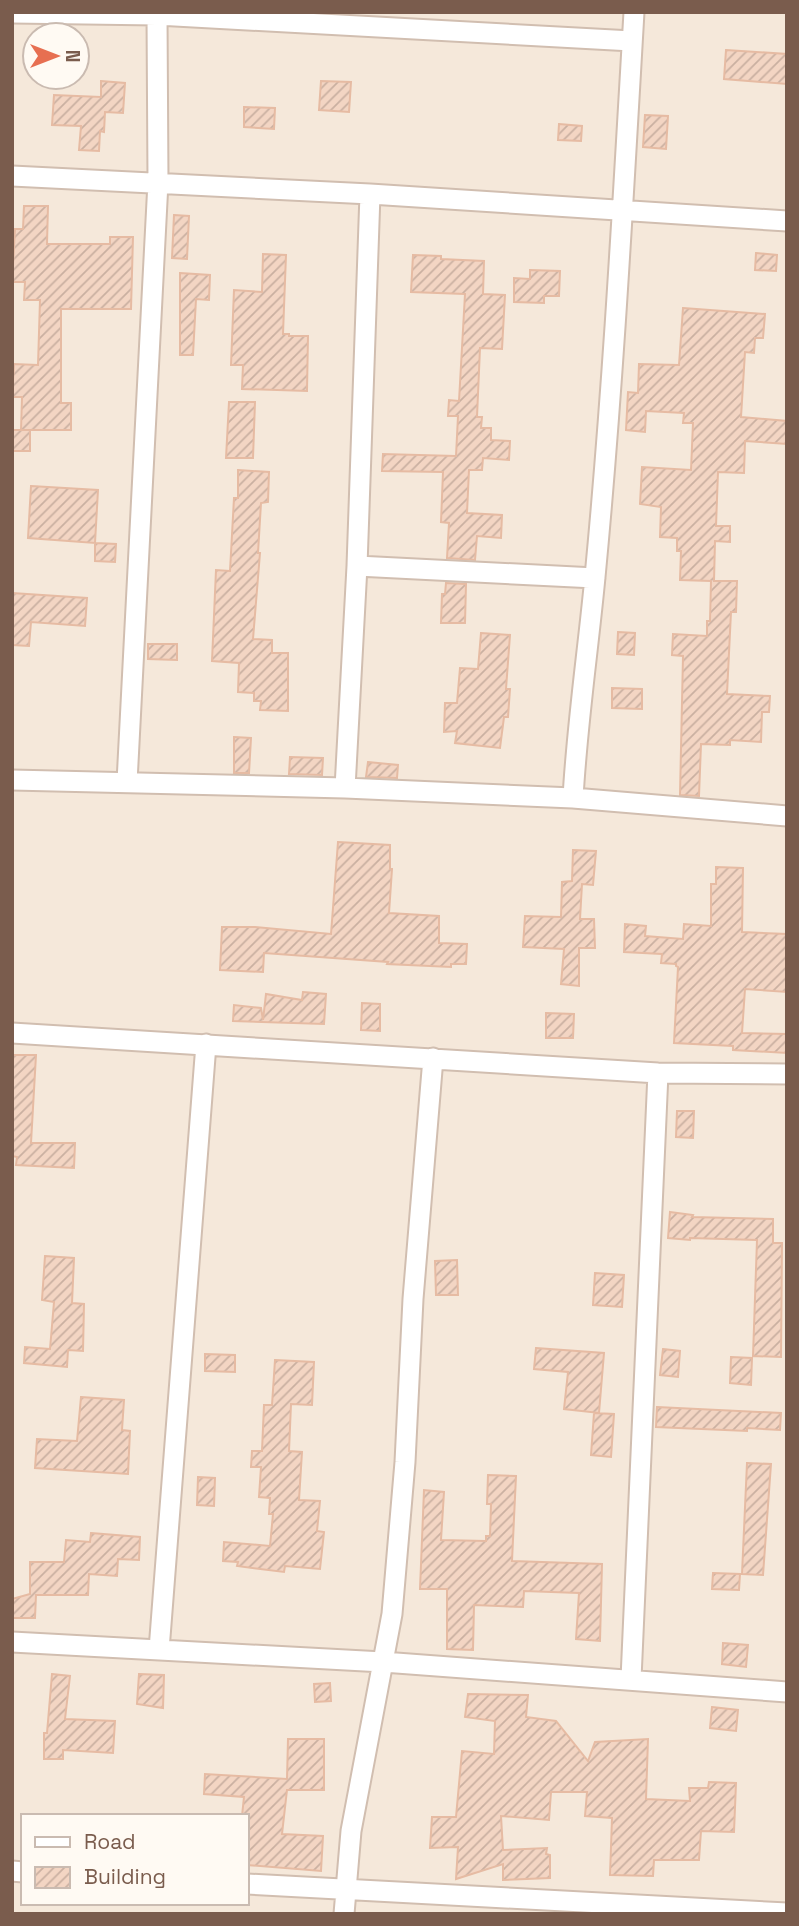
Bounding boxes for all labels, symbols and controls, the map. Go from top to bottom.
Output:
north arrow [21,21,91,91]
text: N [60,50,85,62]
legend [21,1814,248,1905]
text: Road [84,1828,136,1855]
text: Building [84,1863,166,1890]

